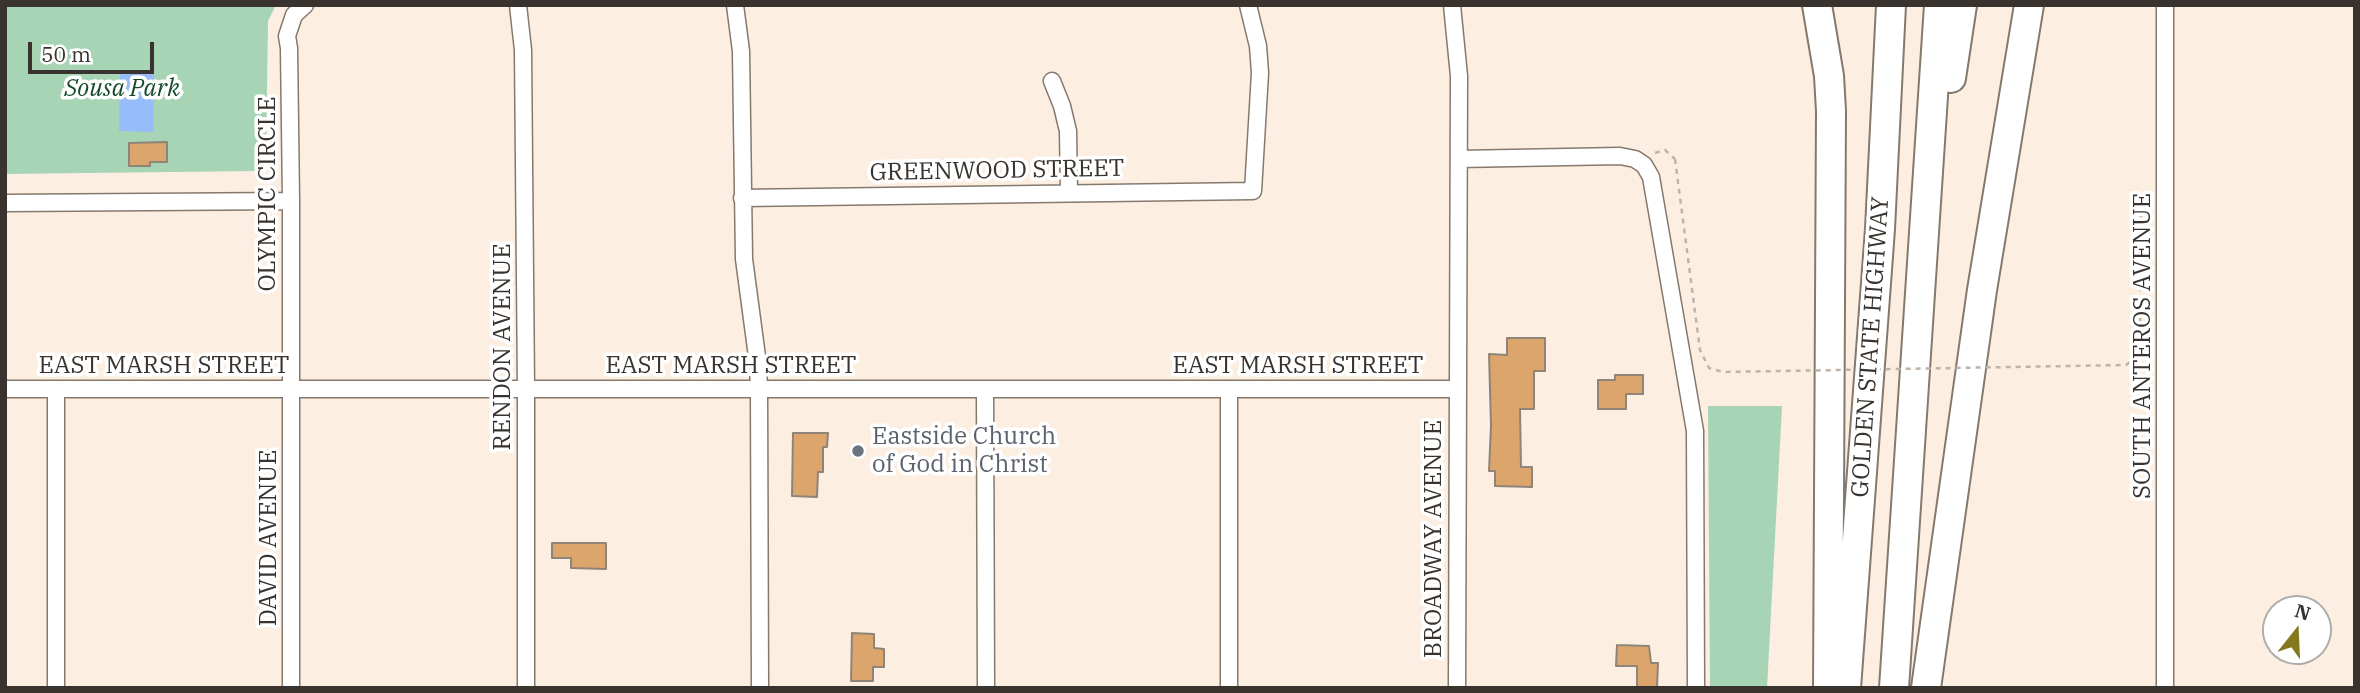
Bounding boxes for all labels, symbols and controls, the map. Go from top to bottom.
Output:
scale bar [32,28,158,72]
text: 50 m [41,40,91,68]
park label: Sousa Park [64,75,180,103]
street label: OLYMPIC CIRCLE [254,96,282,292]
street label: GREENWOOD STREET [869,154,1125,188]
street label: SOUTH ANTEROS AVENUE [2129,193,2157,499]
street label: GOLDEN STATE HIGHWAY [1846,195,1896,499]
street label: RENDON AVENUE [489,243,517,451]
street label: EAST MARSH STREET [39,352,289,380]
street label: EAST MARSH STREET [606,352,856,380]
street label: EAST MARSH STREET [1173,352,1423,380]
street label: BROADWAY AVENUE [1420,420,1448,658]
place label: Eastside Church of God in Christ [872,423,1056,479]
marker: Eastside Church of God in Christ [850,443,866,459]
street label: DAVID AVENUE [255,450,283,626]
north arrow [2262,595,2332,665]
text: N [2292,598,2314,626]

